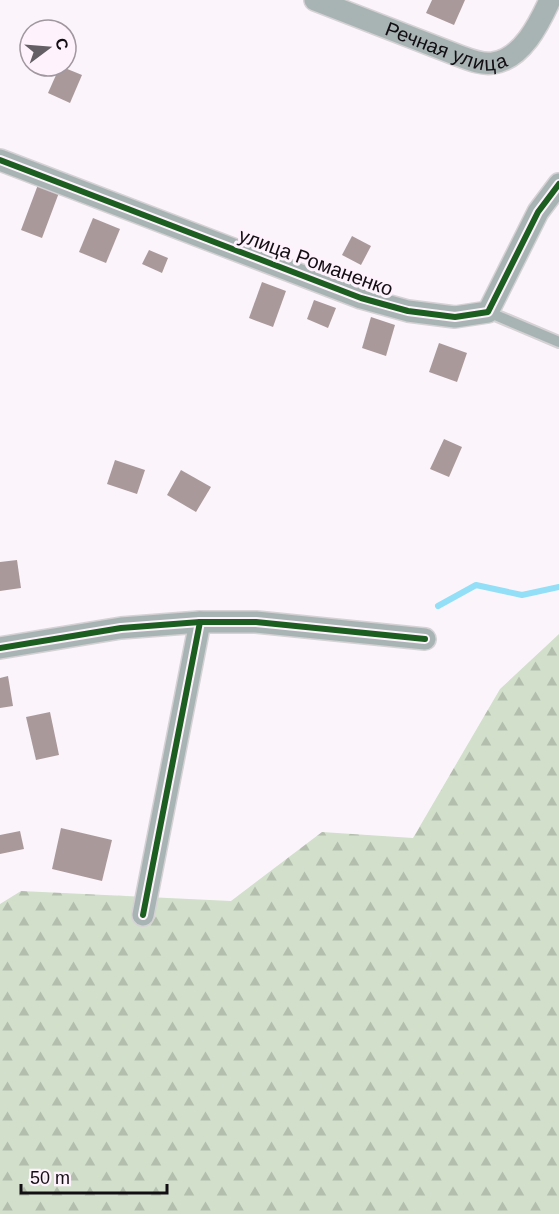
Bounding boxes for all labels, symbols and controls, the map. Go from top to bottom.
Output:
street label: Речная улица [382,17,511,75]
north arrow [18,18,78,78]
text: С [52,36,72,52]
street label: улица Романенко [236,224,396,300]
scale bar [21,1157,166,1195]
text: 50 m [30,1168,70,1188]

